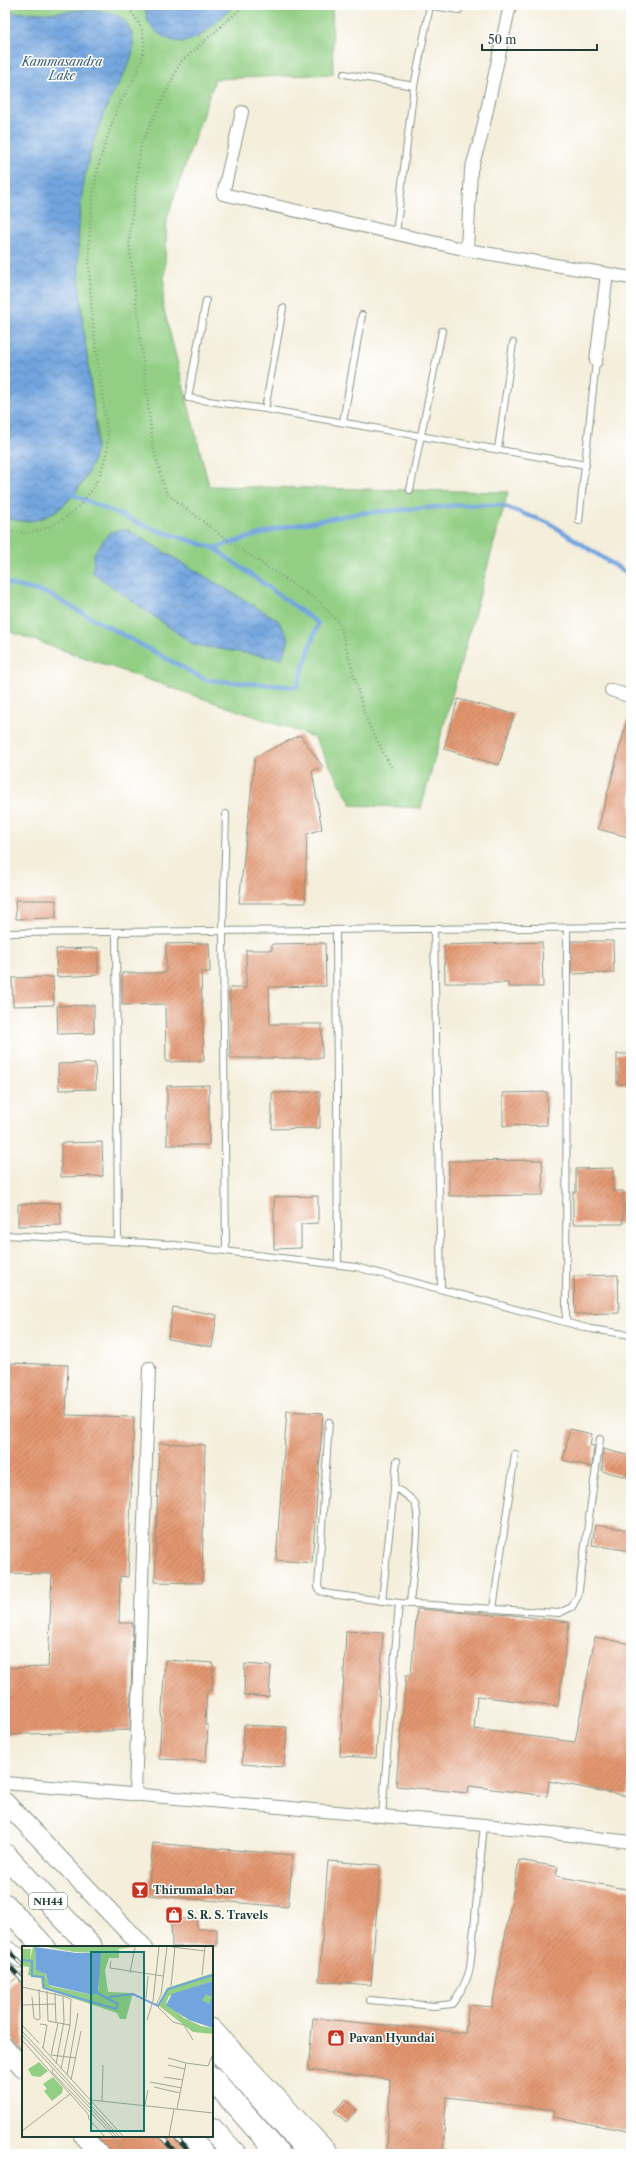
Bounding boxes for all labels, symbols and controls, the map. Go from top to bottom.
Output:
scale bar [482,26,597,52]
text: 50 m [488,32,517,47]
water label: Kammasandra Lake [21,54,102,83]
bar icon: Thirumala bar [130,1880,150,1900]
place label: Thirumala bar [153,1883,235,1897]
road number: NH44 [29,1893,67,1909]
shop icon: S. R. S. Travels [164,1905,184,1925]
place label: S. R. S. Travels [187,1908,268,1922]
inset map [22,1946,213,2137]
shop icon: Pavan Hyundai [326,2028,346,2048]
place label: Pavan Hyundai [349,2031,435,2045]

